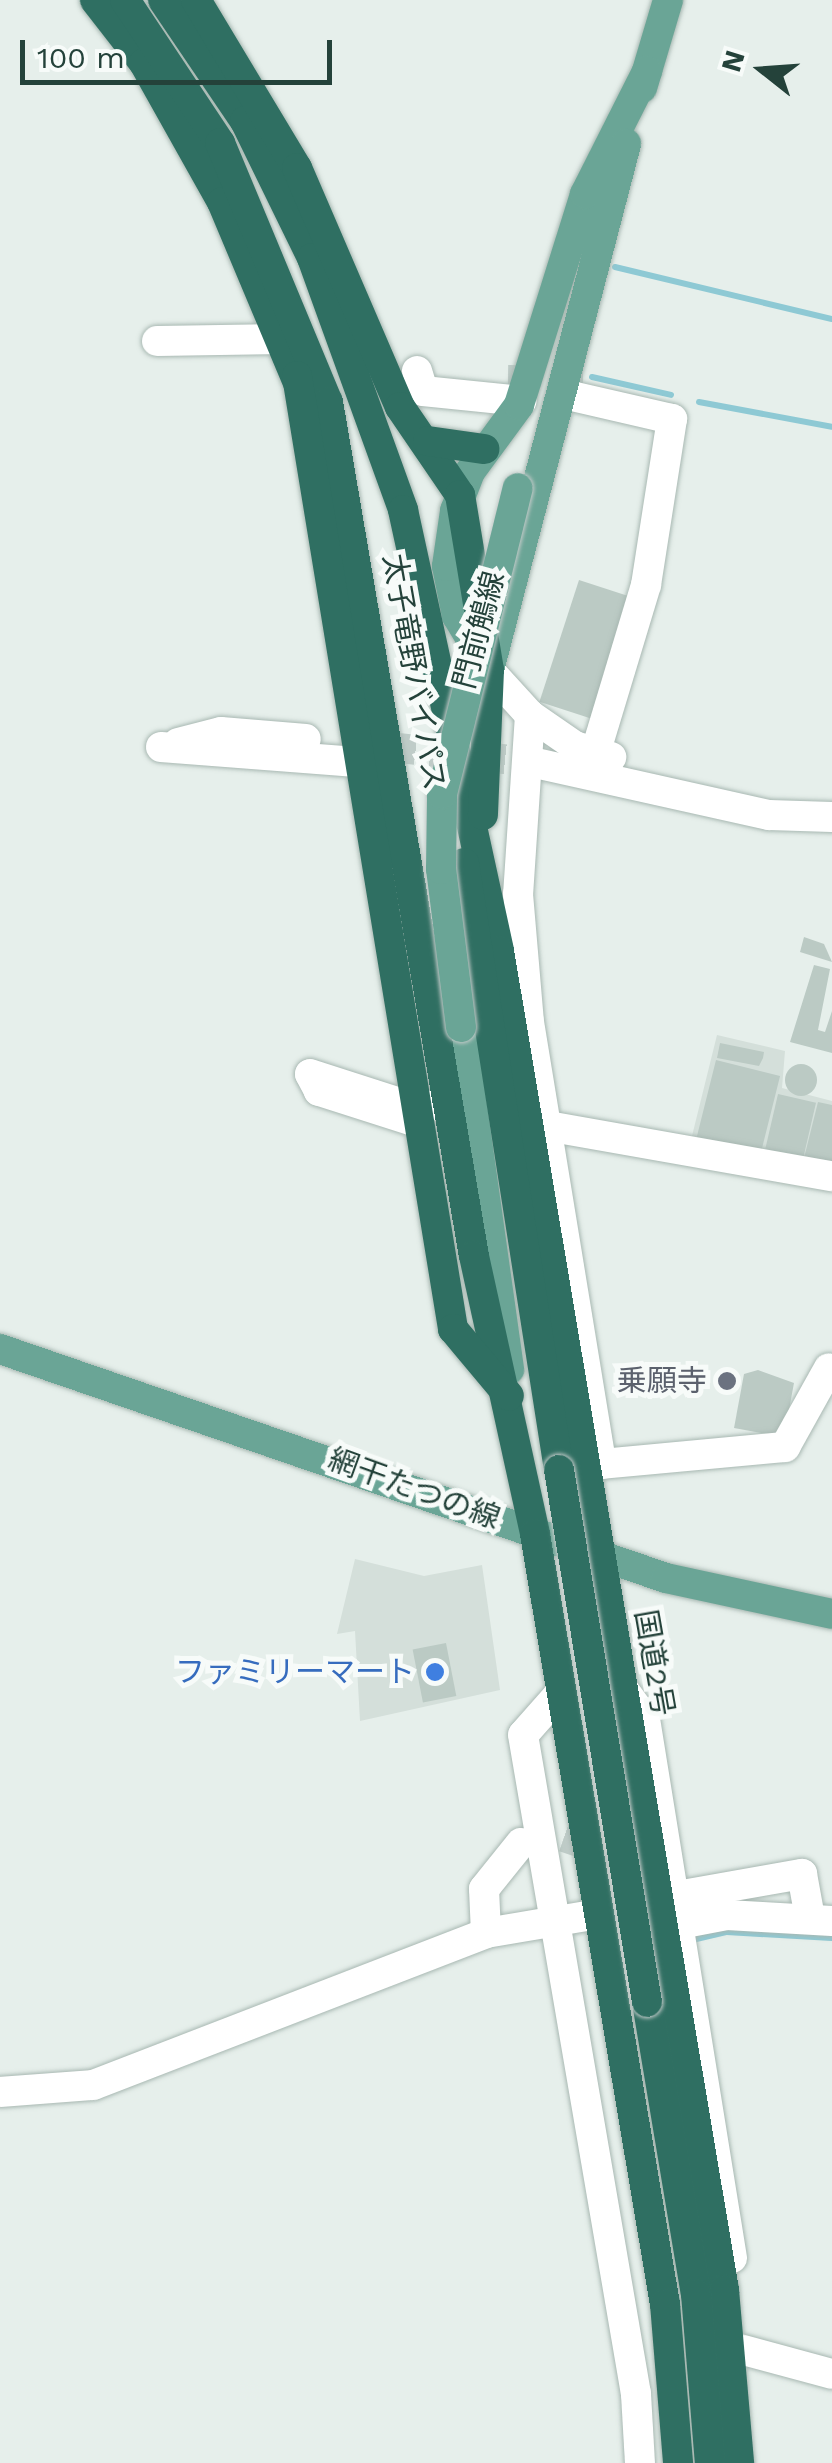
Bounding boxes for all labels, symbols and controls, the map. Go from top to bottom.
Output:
scale bar [25,20,338,82]
north arrow [712,20,812,120]
text: 100 m [37,40,125,75]
text: N [714,46,752,76]
street label: 太子竜野バイパス [375,551,453,793]
street label: 門前鵤線 [446,567,512,693]
place label: 乗願寺 [617,1363,707,1399]
marker: 乗願寺 [716,1370,738,1392]
street label: 網干たつの線 [323,1441,505,1537]
street label: 国道2号 [627,1607,681,1719]
place label: ファミリーマート [175,1654,415,1690]
marker: ファミリーマート [424,1661,446,1683]

